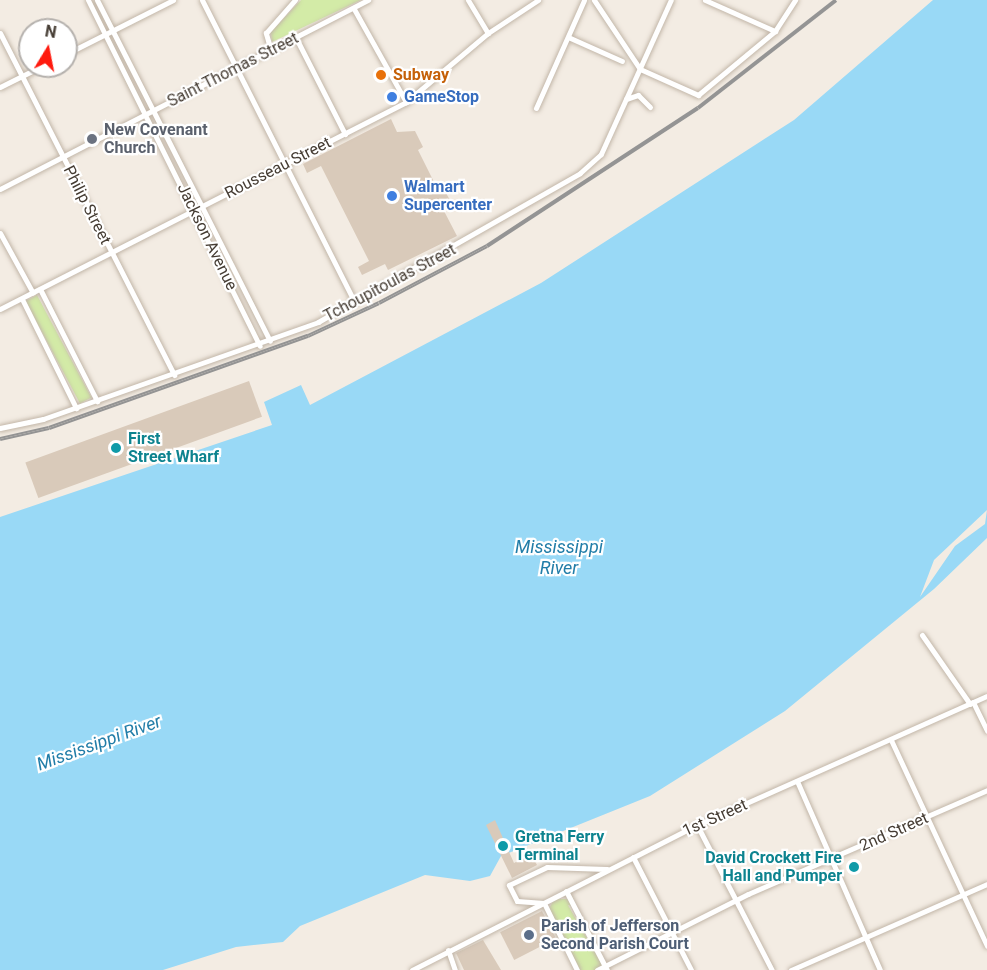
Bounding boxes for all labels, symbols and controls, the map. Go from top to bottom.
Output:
north arrow [18,18,78,78]
text: N [44,21,58,42]
street label: Saint Thomas Street [164,29,302,111]
place label: Subway [393,65,449,85]
marker: Subway [374,68,388,82]
place label: GameStop [404,87,479,107]
marker: GameStop [385,90,399,104]
place label: New Covenant Church [104,120,208,158]
marker: New Covenant Church [85,132,99,146]
street label: Rousseau Street [222,133,334,203]
street label: Philip Street [59,162,115,248]
place label: Walmart Supercenter [404,177,492,215]
street label: Jackson Avenue [173,180,241,294]
marker: Walmart Supercenter [385,189,399,203]
street label: Tchoupitoulas Street [321,240,459,326]
place label: First Street Wharf [128,429,219,467]
marker: First Street Wharf [109,441,123,455]
water label: Mississippi River [515,537,603,580]
water label: Mississippi River [34,710,164,776]
street label: 1st Street [680,795,750,841]
street label: 2nd Street [857,808,931,856]
place label: Gretna Ferry Terminal [515,827,604,865]
marker: Gretna Ferry Terminal [496,839,510,853]
place label: David Crockett Fire Hall and Pumper [705,848,842,886]
marker: David Crockett Fire Hall and Pumper [847,860,861,874]
place label: Parish of Jefferson Second Parish Court [541,916,689,954]
marker: Parish of Jefferson Second Parish Court [522,928,536,942]

